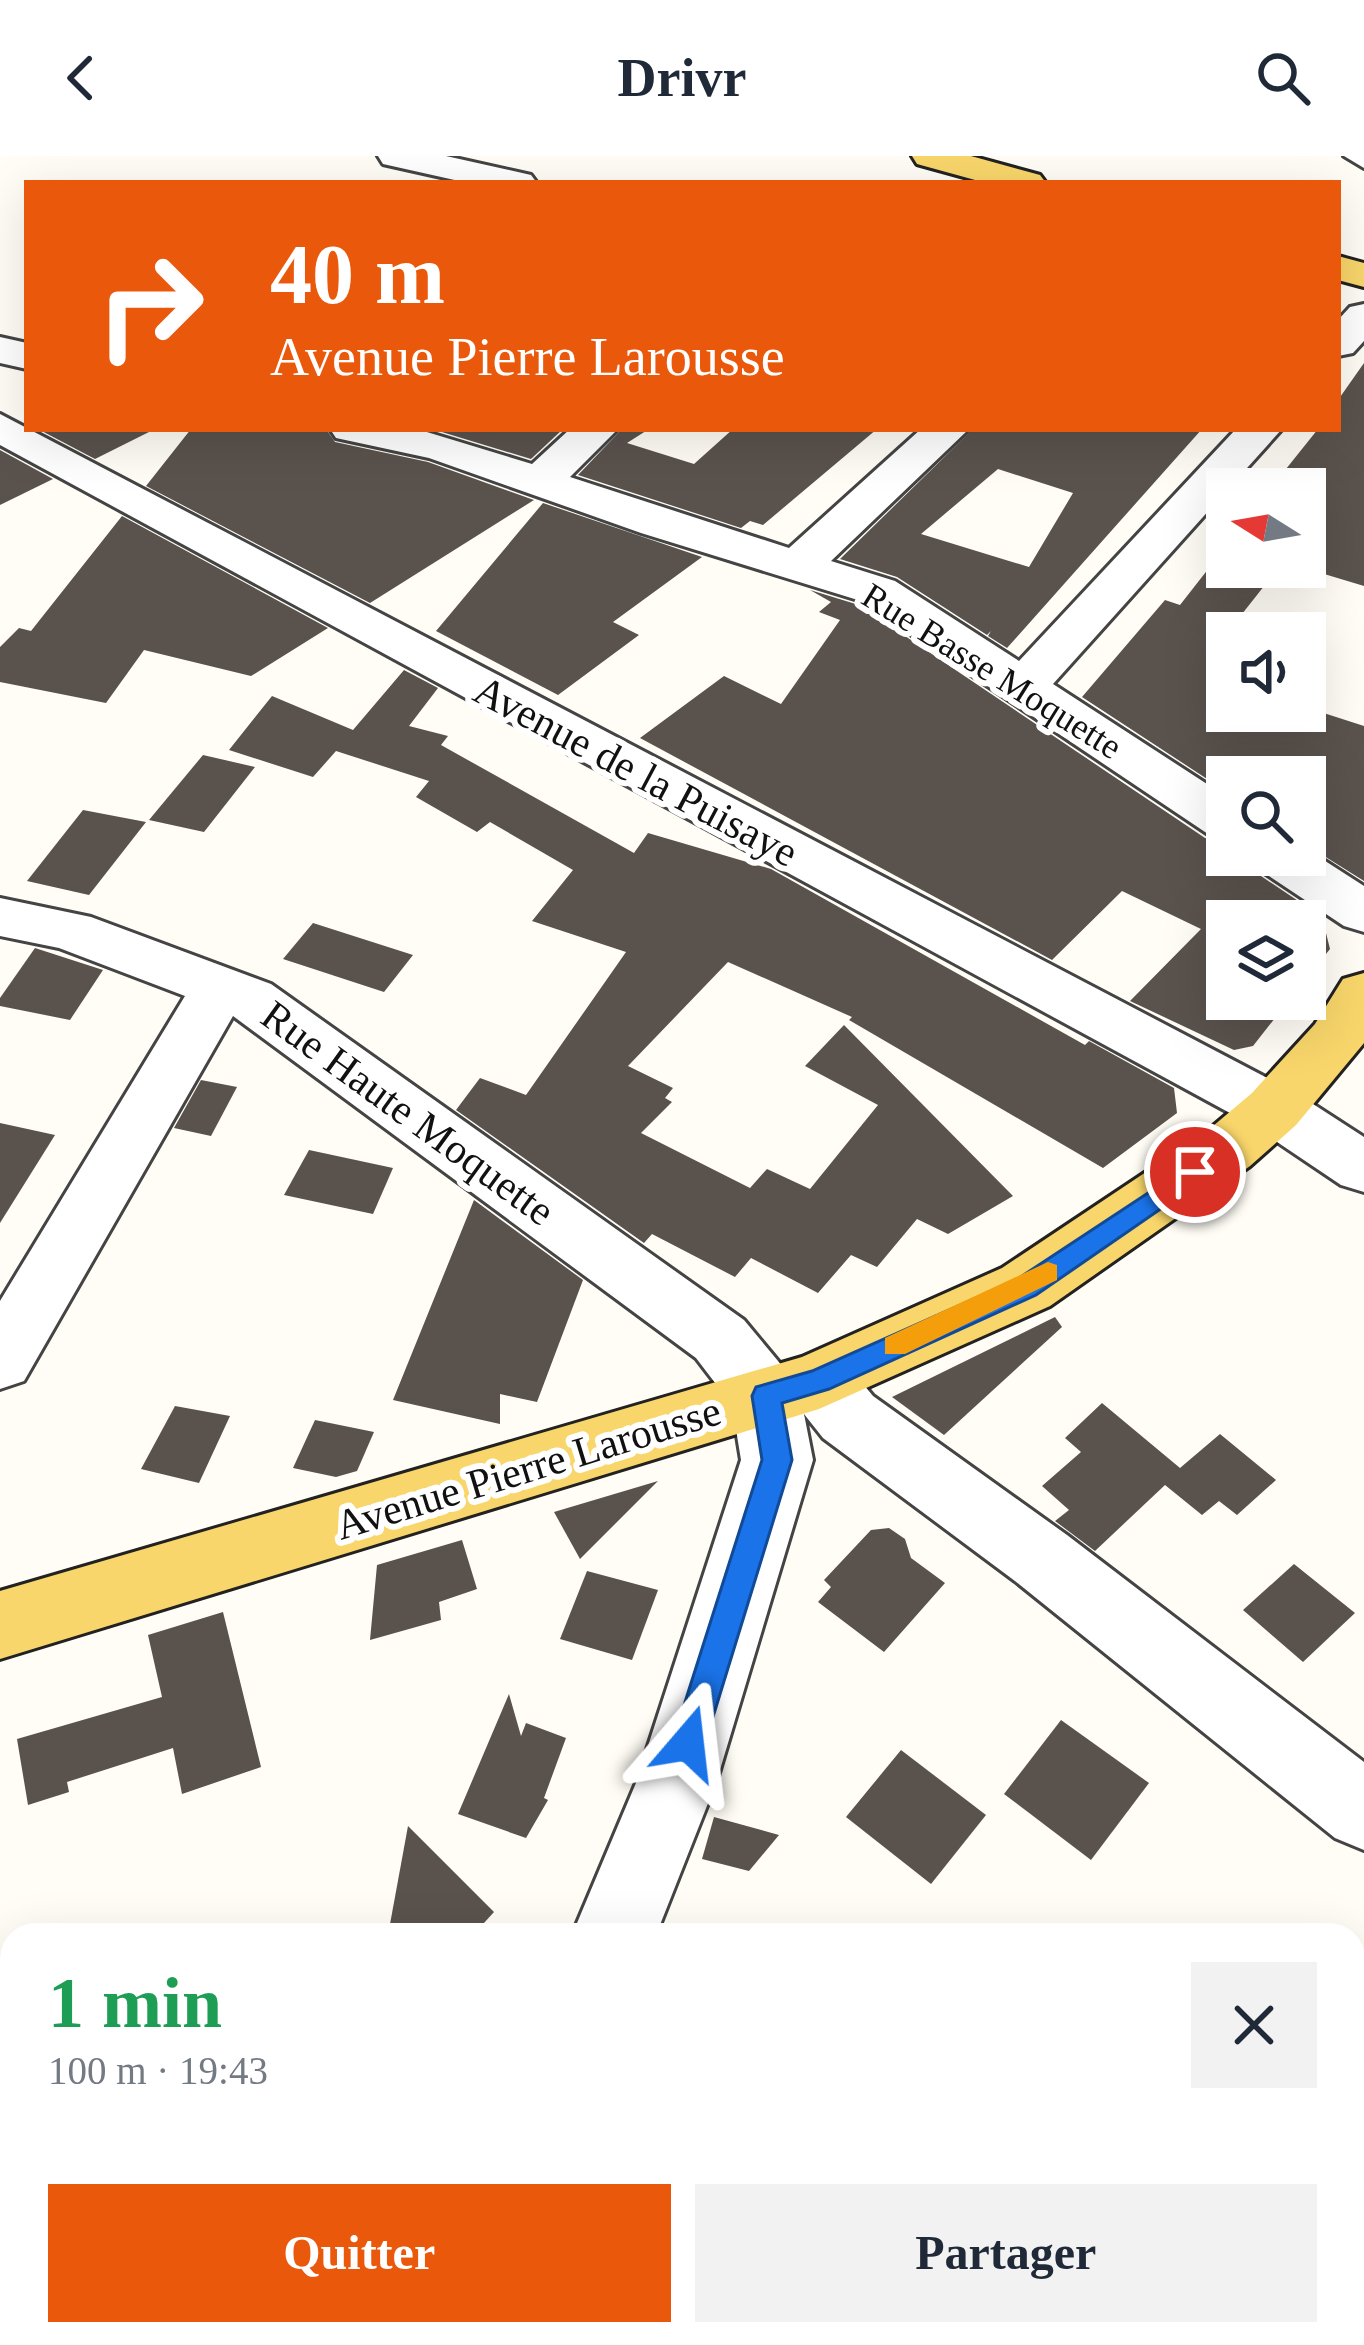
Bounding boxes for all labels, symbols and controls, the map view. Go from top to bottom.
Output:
icon: back [48,45,114,111]
icon: search [1250,45,1316,111]
text: Drivr [618,48,746,108]
icon: right [72,228,228,384]
text: 40 m [270,228,445,321]
text: Avenue Pierre Larousse [270,327,785,387]
north arrow [1206,468,1326,588]
map controls [1206,468,1326,1020]
street label: Rue Basse Moquette [855,575,1129,767]
button: sound [1206,612,1326,732]
street label: Avenue de la Puisaye [466,666,806,876]
button: search [1206,756,1326,876]
button: layers [1206,900,1326,1020]
street label: Rue Haute Moquette [253,992,563,1234]
pin [1144,1121,1246,1223]
icon: arrive [1162,1139,1228,1205]
street label: Avenue Pierre Larousse [330,1387,726,1549]
position arrow [625,1680,751,1806]
button: close [1191,1962,1317,2088]
text: 1 min [48,1963,222,2043]
text: 100 m · 19:43 [48,2049,268,2092]
button: Quitter [48,2184,671,2322]
button: Partager [695,2184,1317,2322]

